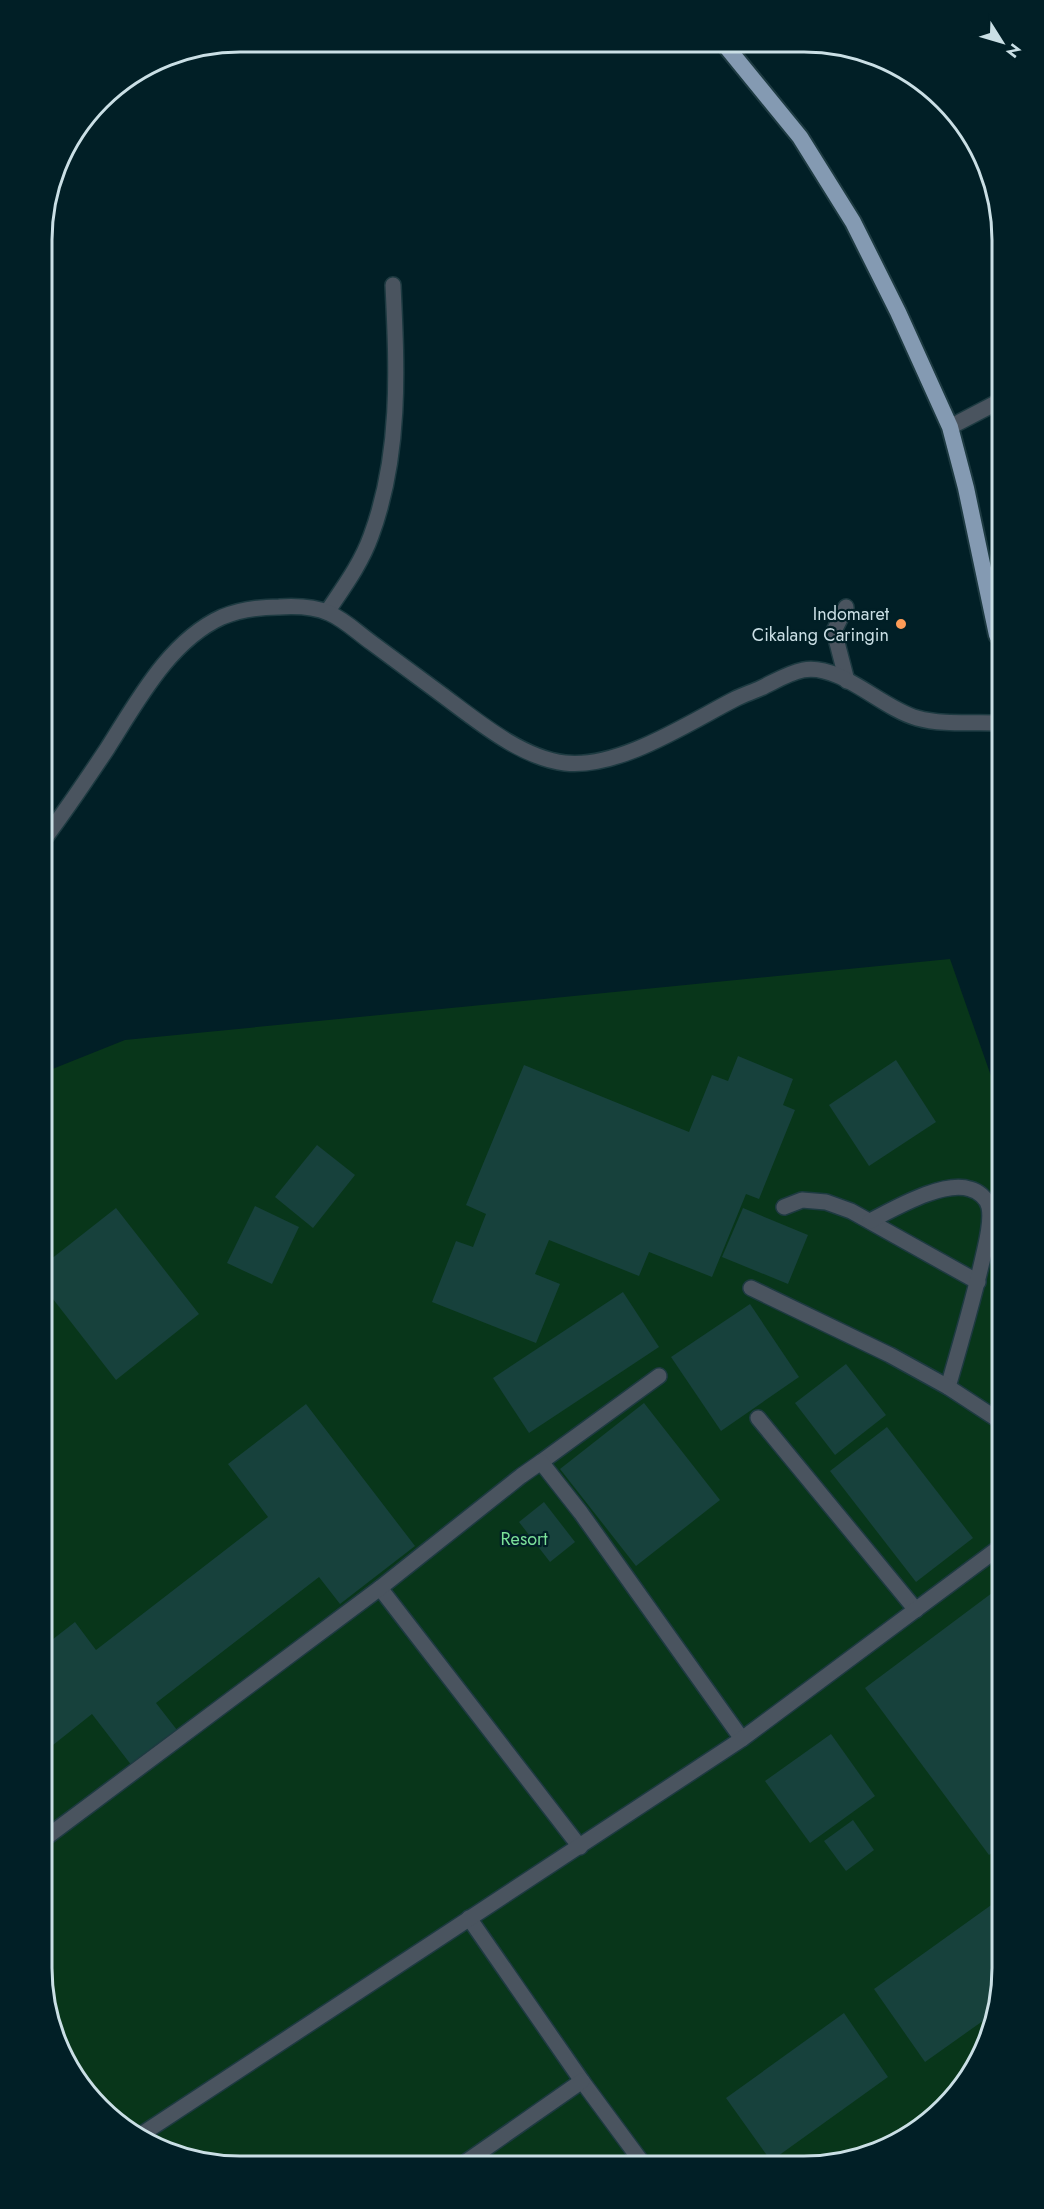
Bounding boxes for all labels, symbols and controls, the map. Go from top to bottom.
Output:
north arrow [972,12,1032,72]
text: N [1001,39,1027,63]
place label: Indomaret Cikalang Caringin [752,601,890,648]
marker: Indomaret Cikalang Caringin [894,617,908,631]
park label: Resort [501,1526,548,1552]

